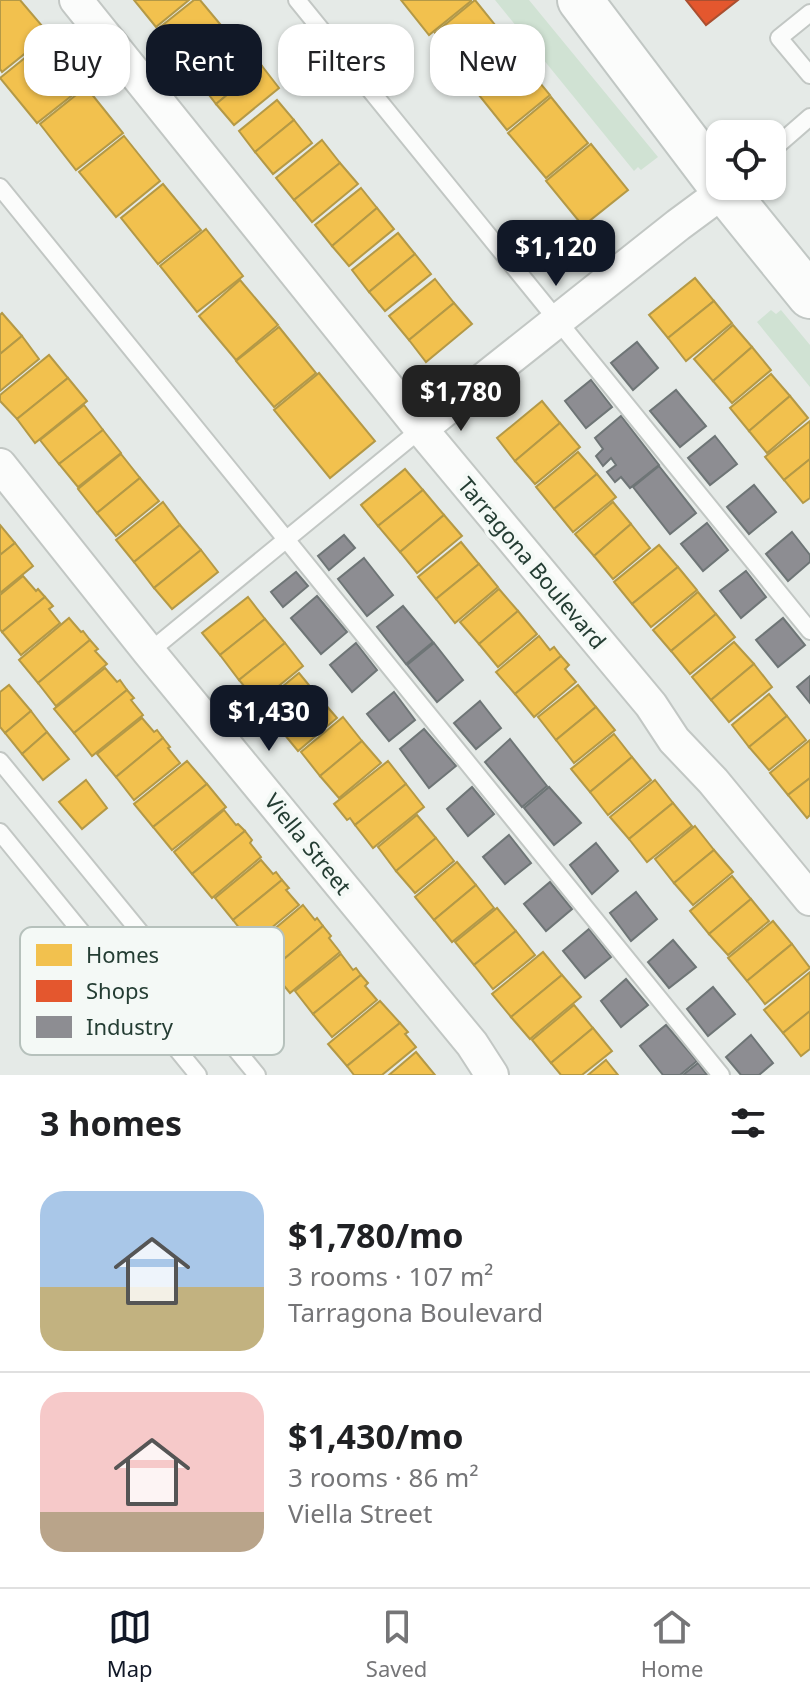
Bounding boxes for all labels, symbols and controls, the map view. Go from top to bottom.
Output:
chip: Buy [24,24,130,96]
chip: Rent [146,24,262,96]
chip: Filters [278,24,414,96]
chip: New [430,24,545,96]
map controls [706,120,786,200]
button: locate [706,120,786,200]
pin: $1,120 [491,220,621,288]
text: $1,120 [515,228,597,264]
pin: $1,780 [396,365,526,433]
text: $1,780 [420,373,502,409]
street label: Tarragona Boulevard [452,470,614,655]
pin: $1,430 [204,685,334,753]
text: $1,430 [228,693,310,729]
street label: Viella Street [259,786,359,900]
legend [20,927,284,1055]
text: Homes [86,939,159,969]
text: Shops [86,975,149,1005]
text: Industry [86,1011,174,1041]
text: 3 homes [40,1100,182,1146]
icon: filters [726,1101,770,1145]
text: $1,780/mo [288,1212,463,1258]
icon: home [104,1223,200,1319]
text: 3 rooms · 107 m² [288,1258,493,1294]
text: Tarragona Boulevard [288,1294,543,1330]
text: $1,430/mo [288,1413,463,1459]
icon: home [104,1424,200,1520]
text: 3 rooms · 86 m² [288,1459,478,1495]
text: Viella Street [288,1495,432,1531]
tab: Map [107,1605,153,1683]
tab: Saved [366,1605,427,1683]
tab: Home [641,1605,703,1683]

